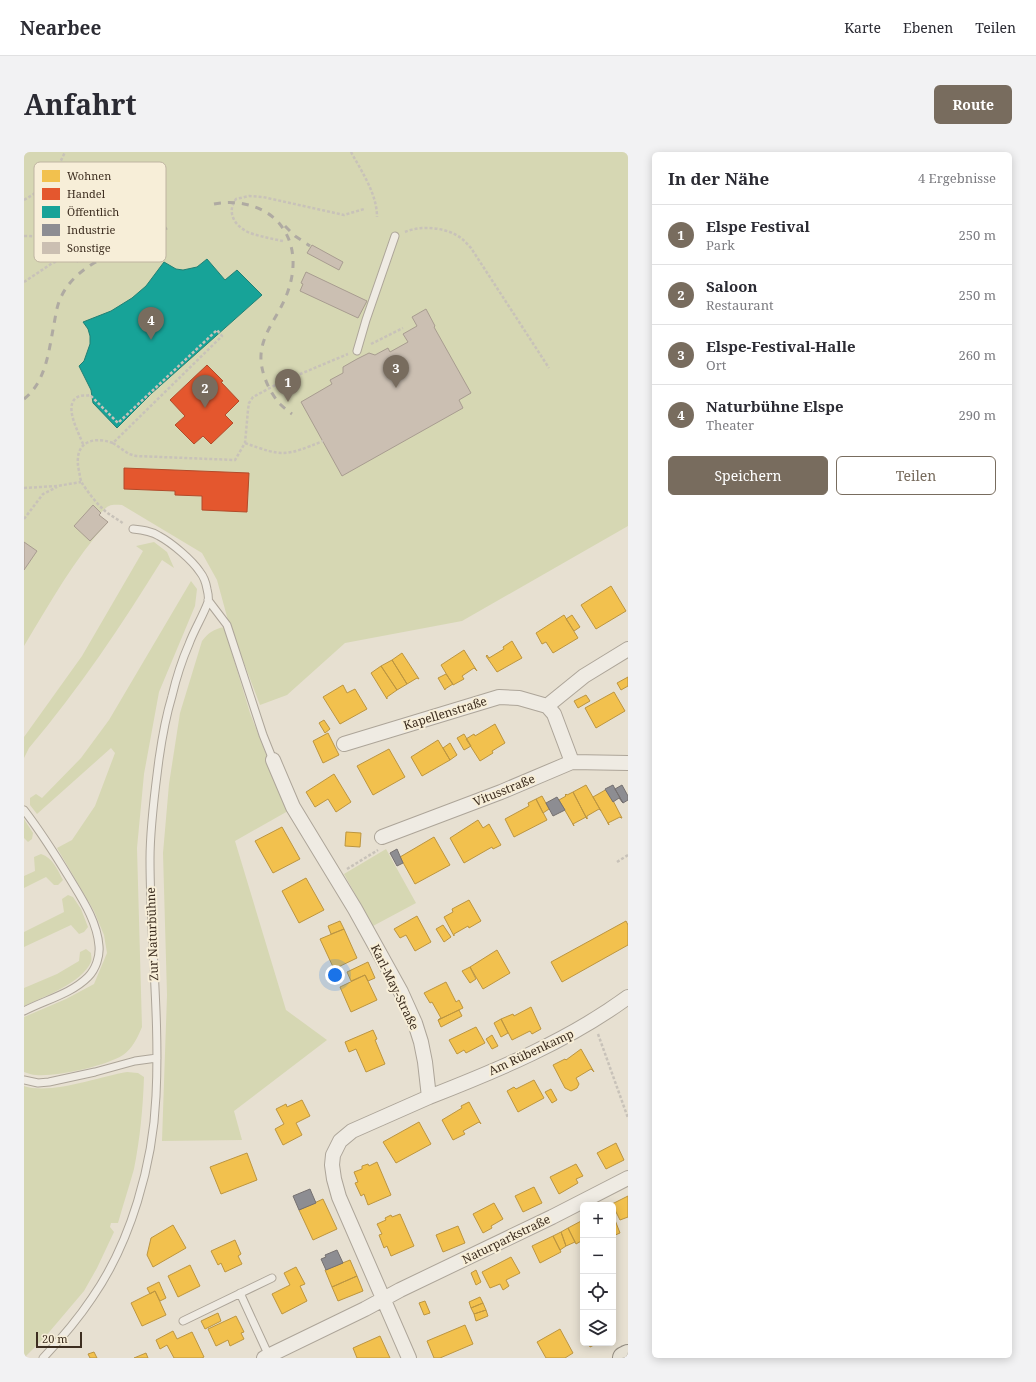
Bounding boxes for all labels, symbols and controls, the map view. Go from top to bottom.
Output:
text: Nearbee [20,15,101,41]
text: Karte [844,18,881,37]
text: Ebenen [903,18,953,37]
text: Teilen [975,18,1016,37]
text: Anfahrt [24,85,137,123]
button: Route [934,85,1012,124]
legend [34,162,166,262]
text: In der Nähe [668,167,769,190]
text: Wohnen [67,168,111,183]
text: 4 Ergebnisse [918,169,996,187]
text: Handel [67,186,106,201]
text: Öffentlich [67,204,119,219]
text: Elspe Festival [706,216,810,236]
text: Industrie [67,222,115,237]
text: 1 [677,226,685,244]
text: 250 m [959,226,996,244]
text: Park [706,236,735,254]
text: Sonstige [67,240,111,255]
text: Saloon [706,276,757,296]
text: 2 [677,286,685,304]
text: 250 m [959,286,996,304]
text: Restaurant [706,296,774,314]
pin: 4 [138,307,164,340]
text: Elspe-Festival-Halle [706,336,856,356]
text: 3 [677,346,685,364]
text: 260 m [959,346,996,364]
pin: 3 [383,355,409,388]
text: Ort [706,356,726,374]
pin: 1 [275,369,301,402]
pin: 2 [192,375,218,408]
text: Naturbühne Elspe [706,396,844,416]
text: 4 [677,406,685,424]
text: 290 m [959,406,996,424]
text: Theater [706,416,754,434]
button: Speichern [668,456,828,495]
button: Teilen [836,456,996,495]
street label: Kapellenstraße [401,692,489,734]
street label: Vitusstraße [471,770,537,810]
street label: Zur Naturbühne [142,887,162,981]
street label: Karl-May-Straße [367,941,423,1033]
your location [325,965,345,985]
street label: Am Rübenkamp [486,1025,576,1079]
map controls [580,1202,616,1346]
button: + [580,1202,616,1238]
street label: Naturparkstraße [459,1210,553,1268]
button: − [580,1238,616,1274]
button: locate [580,1274,616,1310]
button: layers [580,1310,616,1346]
scale bar [36,1330,82,1349]
text: 20 m [42,1331,68,1346]

